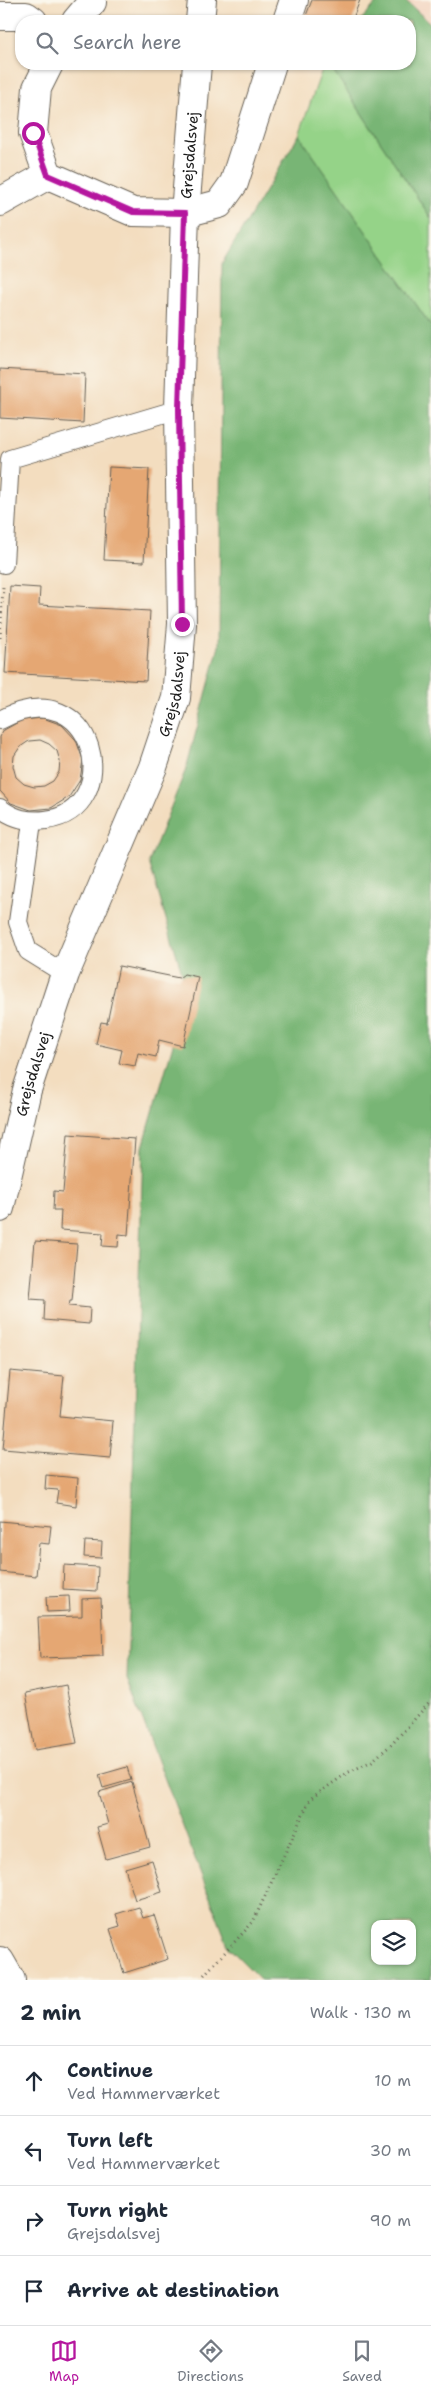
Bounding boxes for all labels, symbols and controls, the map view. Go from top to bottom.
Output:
search box [15,15,416,70]
icon: search [33,29,61,57]
text: Search here [73,30,182,55]
street label: Grejsdalsvej [176,111,203,200]
route start [22,122,45,145]
route end [171,613,194,636]
street label: Grejsdalsvej [154,650,190,740]
street label: Grejsdalsvej [11,1029,55,1118]
map controls [371,1920,416,1965]
button: layers [371,1920,416,1965]
text: 2 min [20,1999,81,2027]
text: Walk · 130 m [310,2002,411,2023]
text: Continue [67,2058,153,2083]
icon: ahead [20,2067,48,2095]
text: 10 m [374,2070,411,2091]
text: Ved Hammerværket [67,2083,220,2104]
text: Turn left [67,2128,153,2153]
icon: left [20,2137,48,2165]
text: 30 m [370,2140,411,2161]
text: Ved Hammerværket [67,2153,220,2174]
text: Turn right [67,2198,168,2223]
icon: right [20,2207,48,2235]
text: 90 m [370,2210,411,2231]
text: Grejsdalsvej [67,2223,160,2244]
icon: arrive [20,2277,48,2305]
text: Arrive at destination [67,2278,279,2303]
tab: Map [49,2337,79,2385]
tab: Directions [177,2337,244,2385]
tab: Saved [342,2337,382,2385]

